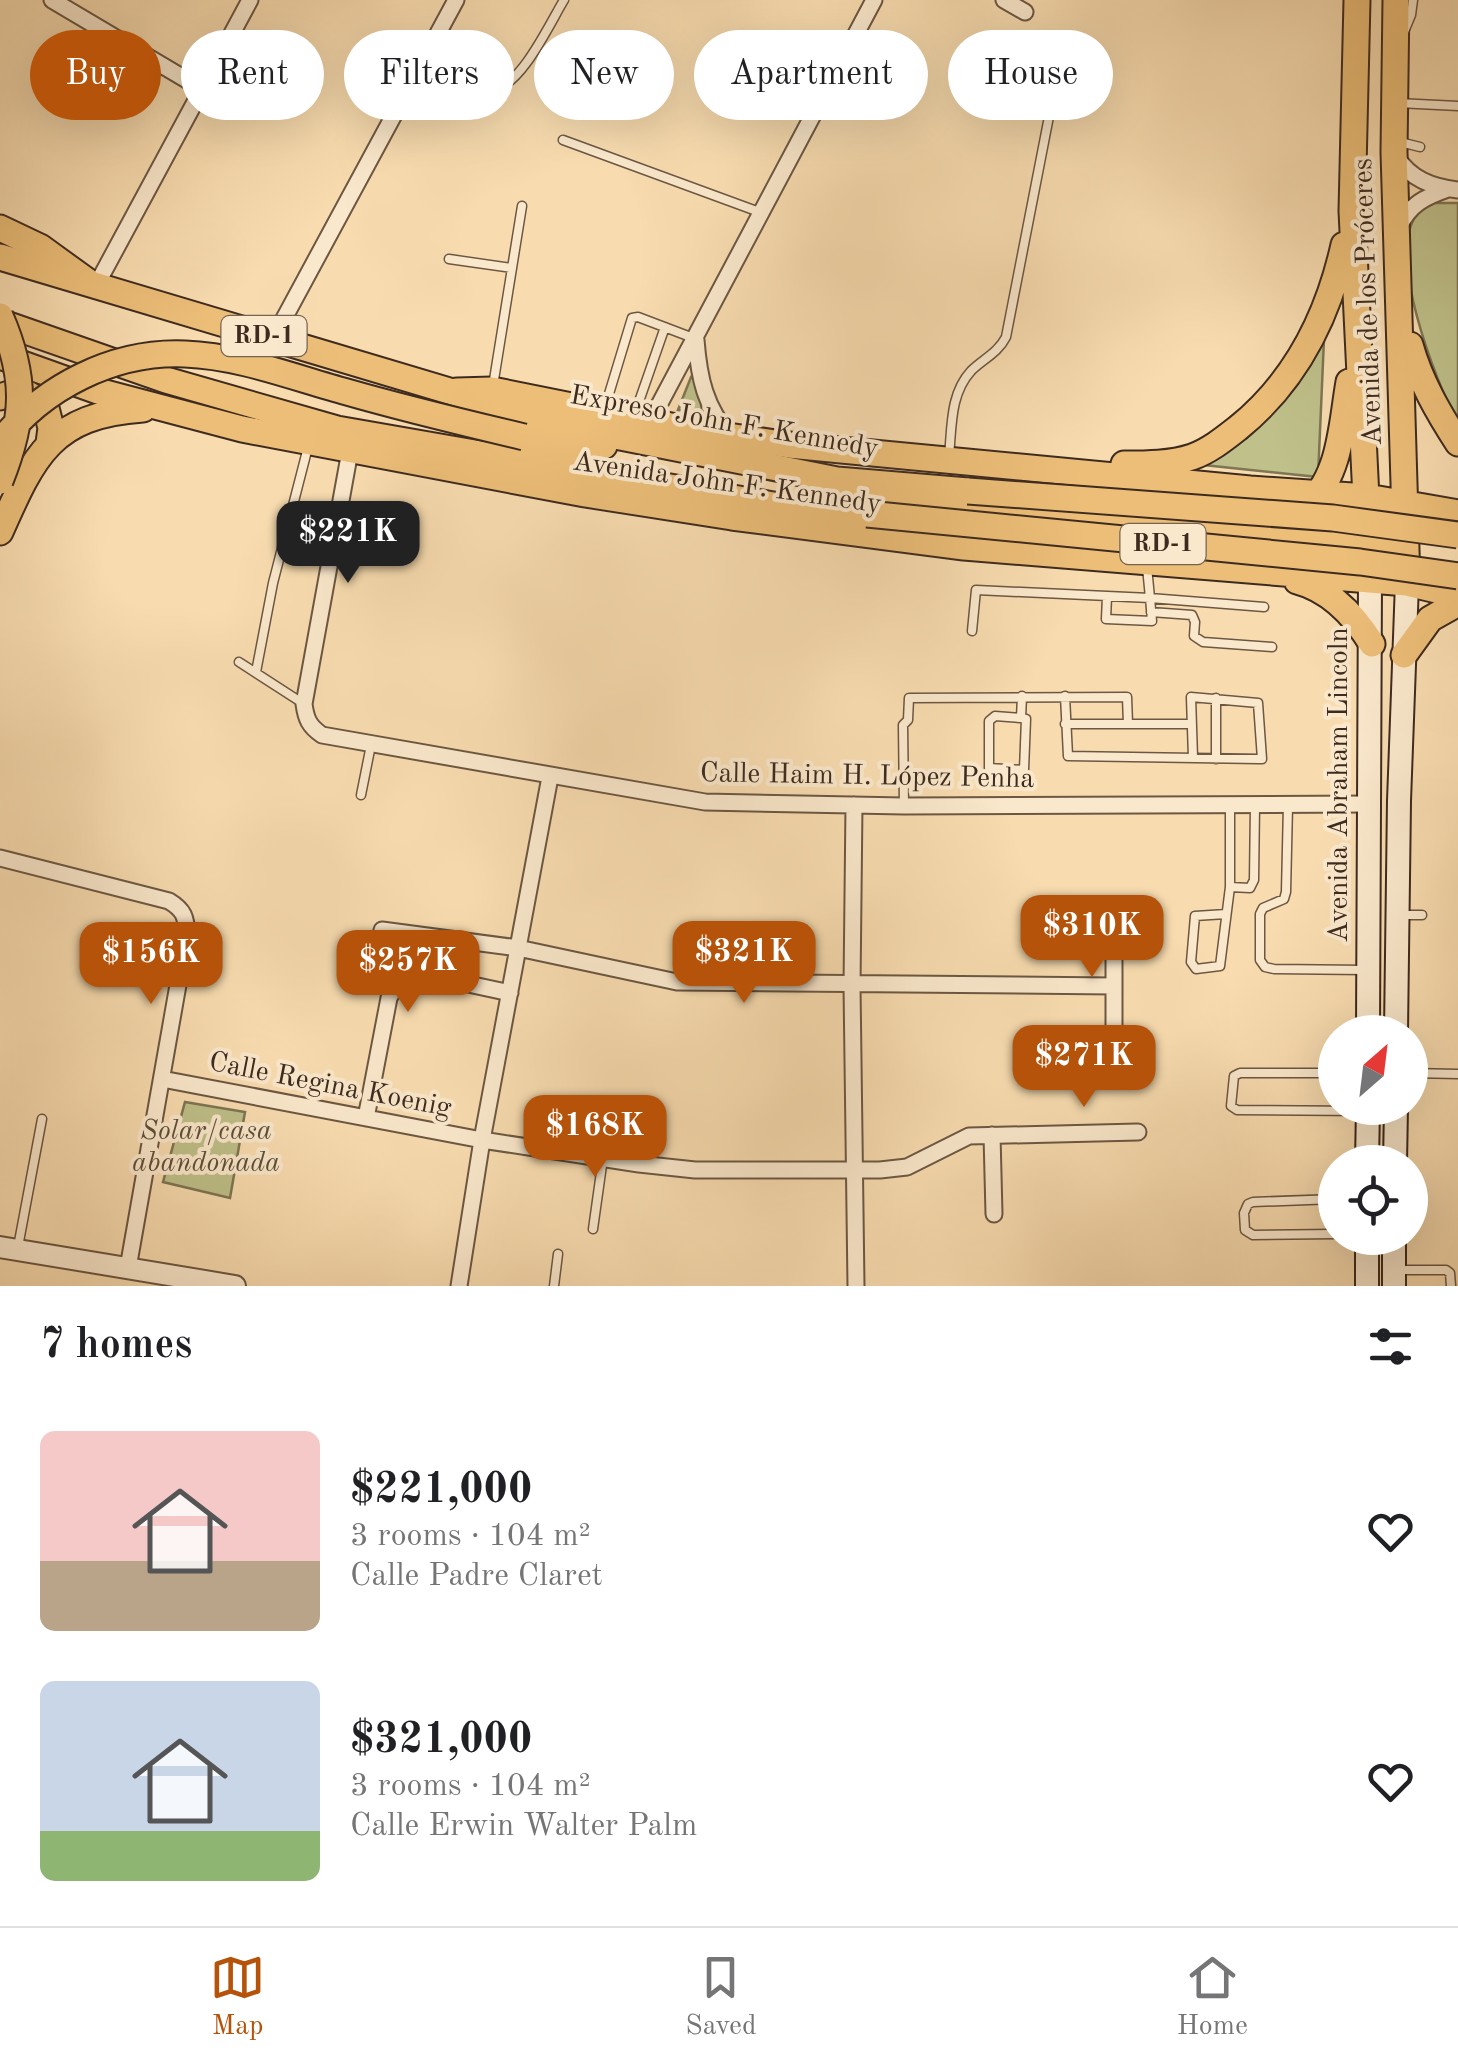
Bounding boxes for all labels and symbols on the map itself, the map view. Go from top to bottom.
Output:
street label: Avenida de los Próceres [1350,158,1388,446]
road number: RD-1 [222,316,306,356]
street label: Expreso John F. Kennedy [567,382,881,464]
street label: Avenida John F. Kennedy [571,448,883,520]
pin: $221K [278,501,418,586]
road number: RD-1 [1120,524,1206,564]
street label: Avenida Abraham Lincoln [1326,627,1354,943]
street label: Calle Haim H. López Penha [700,760,1035,794]
pin: $310K [1022,895,1162,980]
pin: $321K [674,921,814,1006]
pin: $156K [81,922,221,1007]
pin: $257K [338,930,478,1015]
north arrow [1318,1015,1428,1125]
pin: $271K [1014,1025,1154,1110]
street label: Calle Regina Koenig [206,1049,454,1123]
pin: $168K [525,1095,665,1180]
park label: Solar/casa abandonada [132,1118,280,1178]

